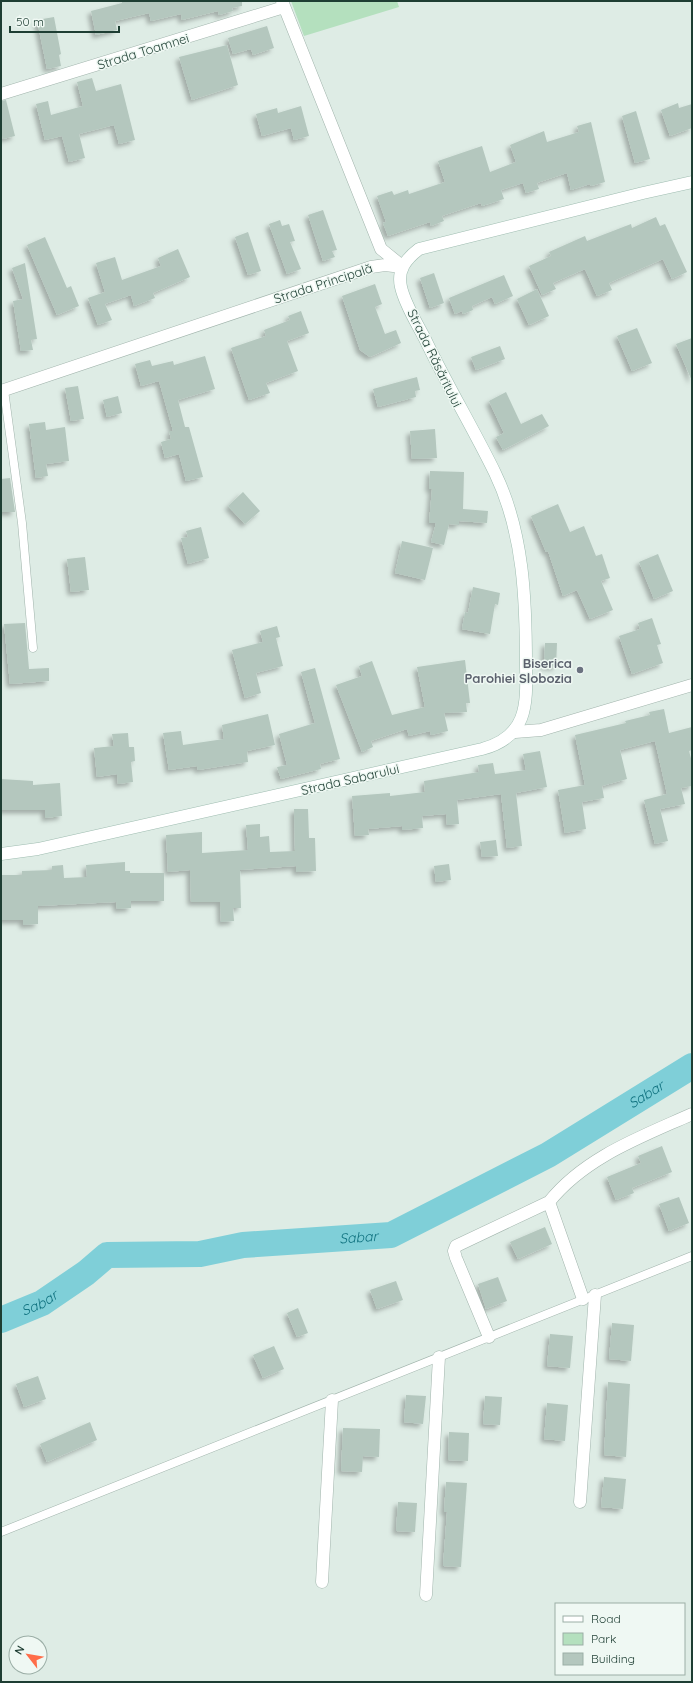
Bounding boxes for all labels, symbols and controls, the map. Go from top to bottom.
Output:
scale bar [10,8,119,34]
text: 50 m [16,14,44,29]
street label: Strada Toamnei [95,29,191,73]
street label: Strada Principală [272,259,374,307]
street label: Strada Răsăritului [404,306,466,410]
place label: Biserica Parohiei Slobozia [465,655,572,686]
marker: Biserica Parohiei Slobozia [575,665,585,675]
street label: Strada Sabarului [299,760,401,798]
water label: Sabar [625,1076,669,1112]
water label: Sabar [339,1227,380,1247]
water label: Sabar [18,1285,62,1320]
legend [555,1603,685,1675]
text: Road [591,1611,621,1626]
text: Park [591,1631,616,1646]
north arrow [8,1635,48,1675]
text: N [11,1643,28,1657]
text: Building [591,1651,635,1666]

